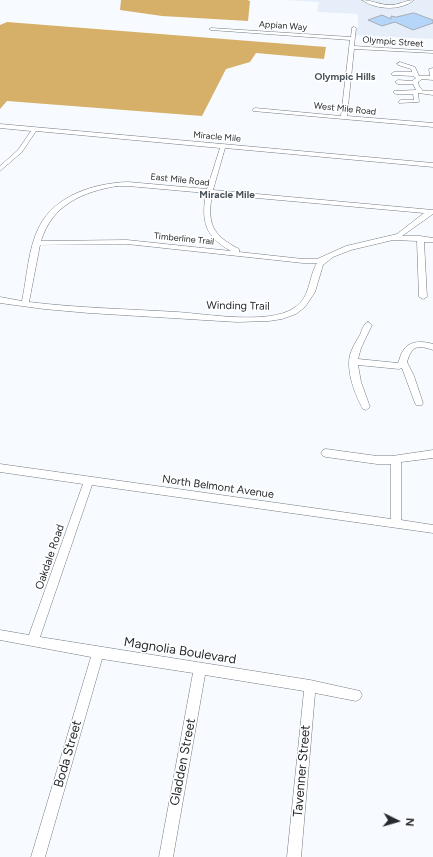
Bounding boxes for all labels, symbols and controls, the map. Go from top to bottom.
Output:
street label: Appian Way [259,19,307,33]
street label: Olympic Street [362,34,424,50]
district label: Olympic Hills [315,71,375,83]
street label: West Mile Road [313,100,377,118]
street label: Miracle Mile [193,130,241,144]
street label: East Mile Road [150,172,210,188]
district label: Miracle Mile [199,189,255,201]
street label: Timberline Trail [153,230,215,248]
street label: Winding Trail [206,299,270,313]
street label: North Belmont Avenue [161,473,275,501]
street label: Oakdale Road [33,523,67,591]
street label: Magnolia Boulevard [123,634,237,668]
street label: Gladden Street [167,717,199,807]
street label: Boda Street [51,719,85,789]
street label: Tavenner Street [290,724,314,818]
north arrow [377,801,417,841]
text: N [403,817,416,827]

